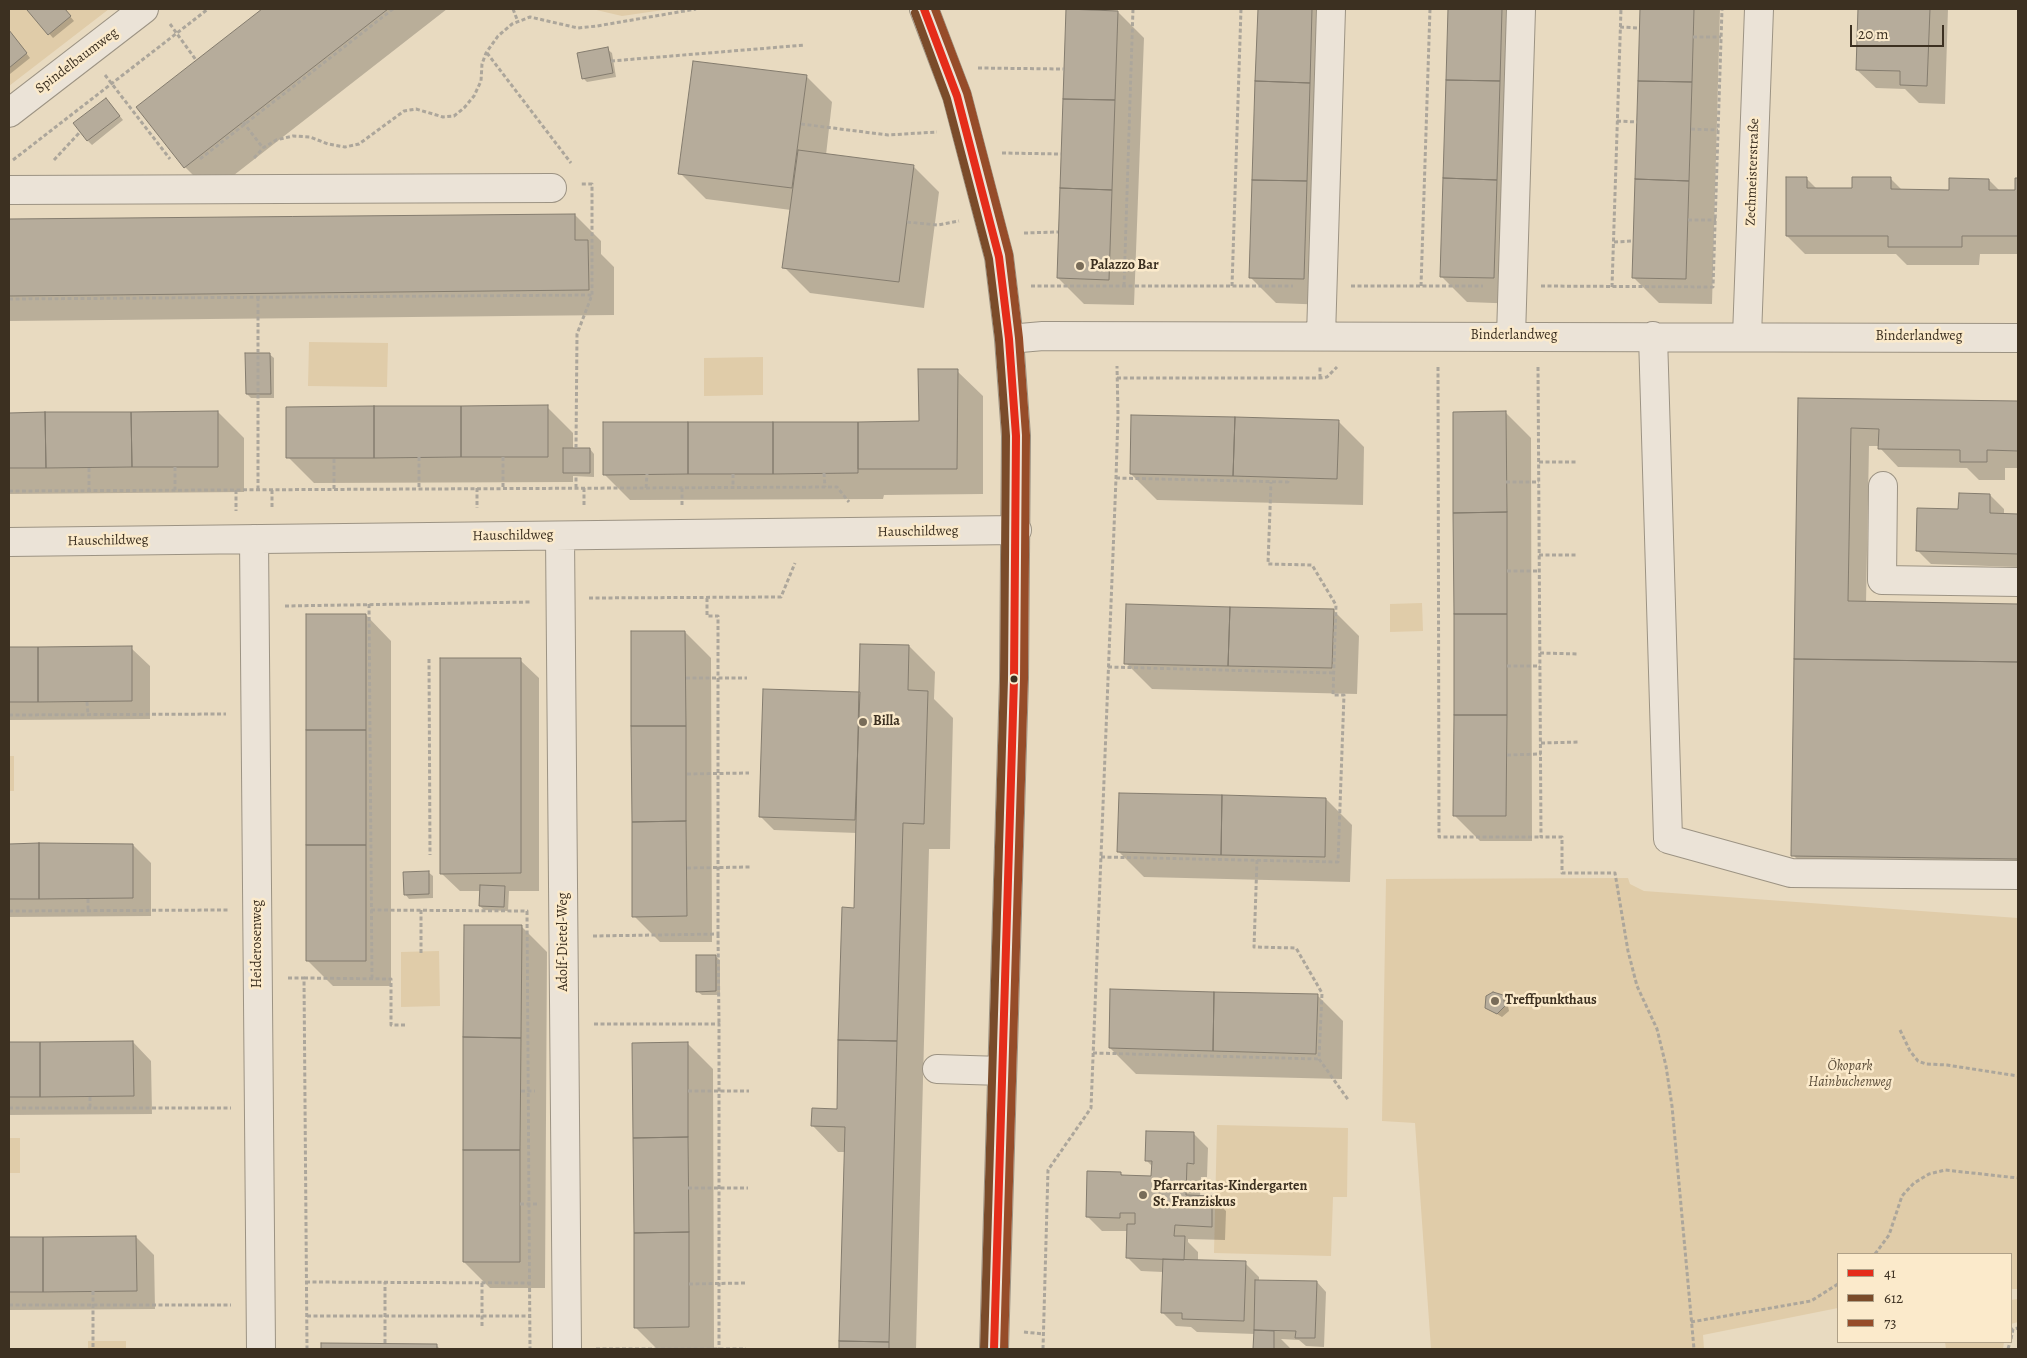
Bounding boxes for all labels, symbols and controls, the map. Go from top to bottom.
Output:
scale bar [1852,15,1946,47]
street label: Spindelbaumweg [32,24,122,98]
text: 20 m [1858,24,1889,44]
street label: Zechmeisterstraße [1743,118,1763,226]
place label: Palazzo Bar [1090,258,1159,274]
marker: Palazzo Bar [1074,260,1086,272]
street label: Binderlandweg [1471,328,1557,344]
street label: Binderlandweg [1876,329,1962,345]
street label: Hauschildweg [877,523,959,541]
street label: Hauschildweg [472,527,554,545]
street label: Hauschildweg [67,532,149,550]
unlabelled marker [1009,674,1019,684]
place label: Billa [873,714,900,730]
marker: Billa [857,716,869,728]
street label: Adolf-Dietel-Weg [556,892,572,992]
street label: Heiderosenweg [250,900,266,988]
place label: Treffpunkthaus [1505,993,1597,1009]
marker: Treffpunkthaus [1489,995,1501,1007]
park label: Ökopark Hainbuchenweg [1808,1059,1892,1092]
place label: Pfarrcaritas-Kindergarten St. Franziskus [1153,1179,1307,1212]
marker: Pfarrcaritas-Kindergarten St. Franziskus [1137,1189,1149,1201]
legend [1837,1253,2012,1343]
text: 41 [1884,1263,1896,1283]
text: 612 [1884,1288,1903,1308]
text: 73 [1884,1313,1897,1333]

